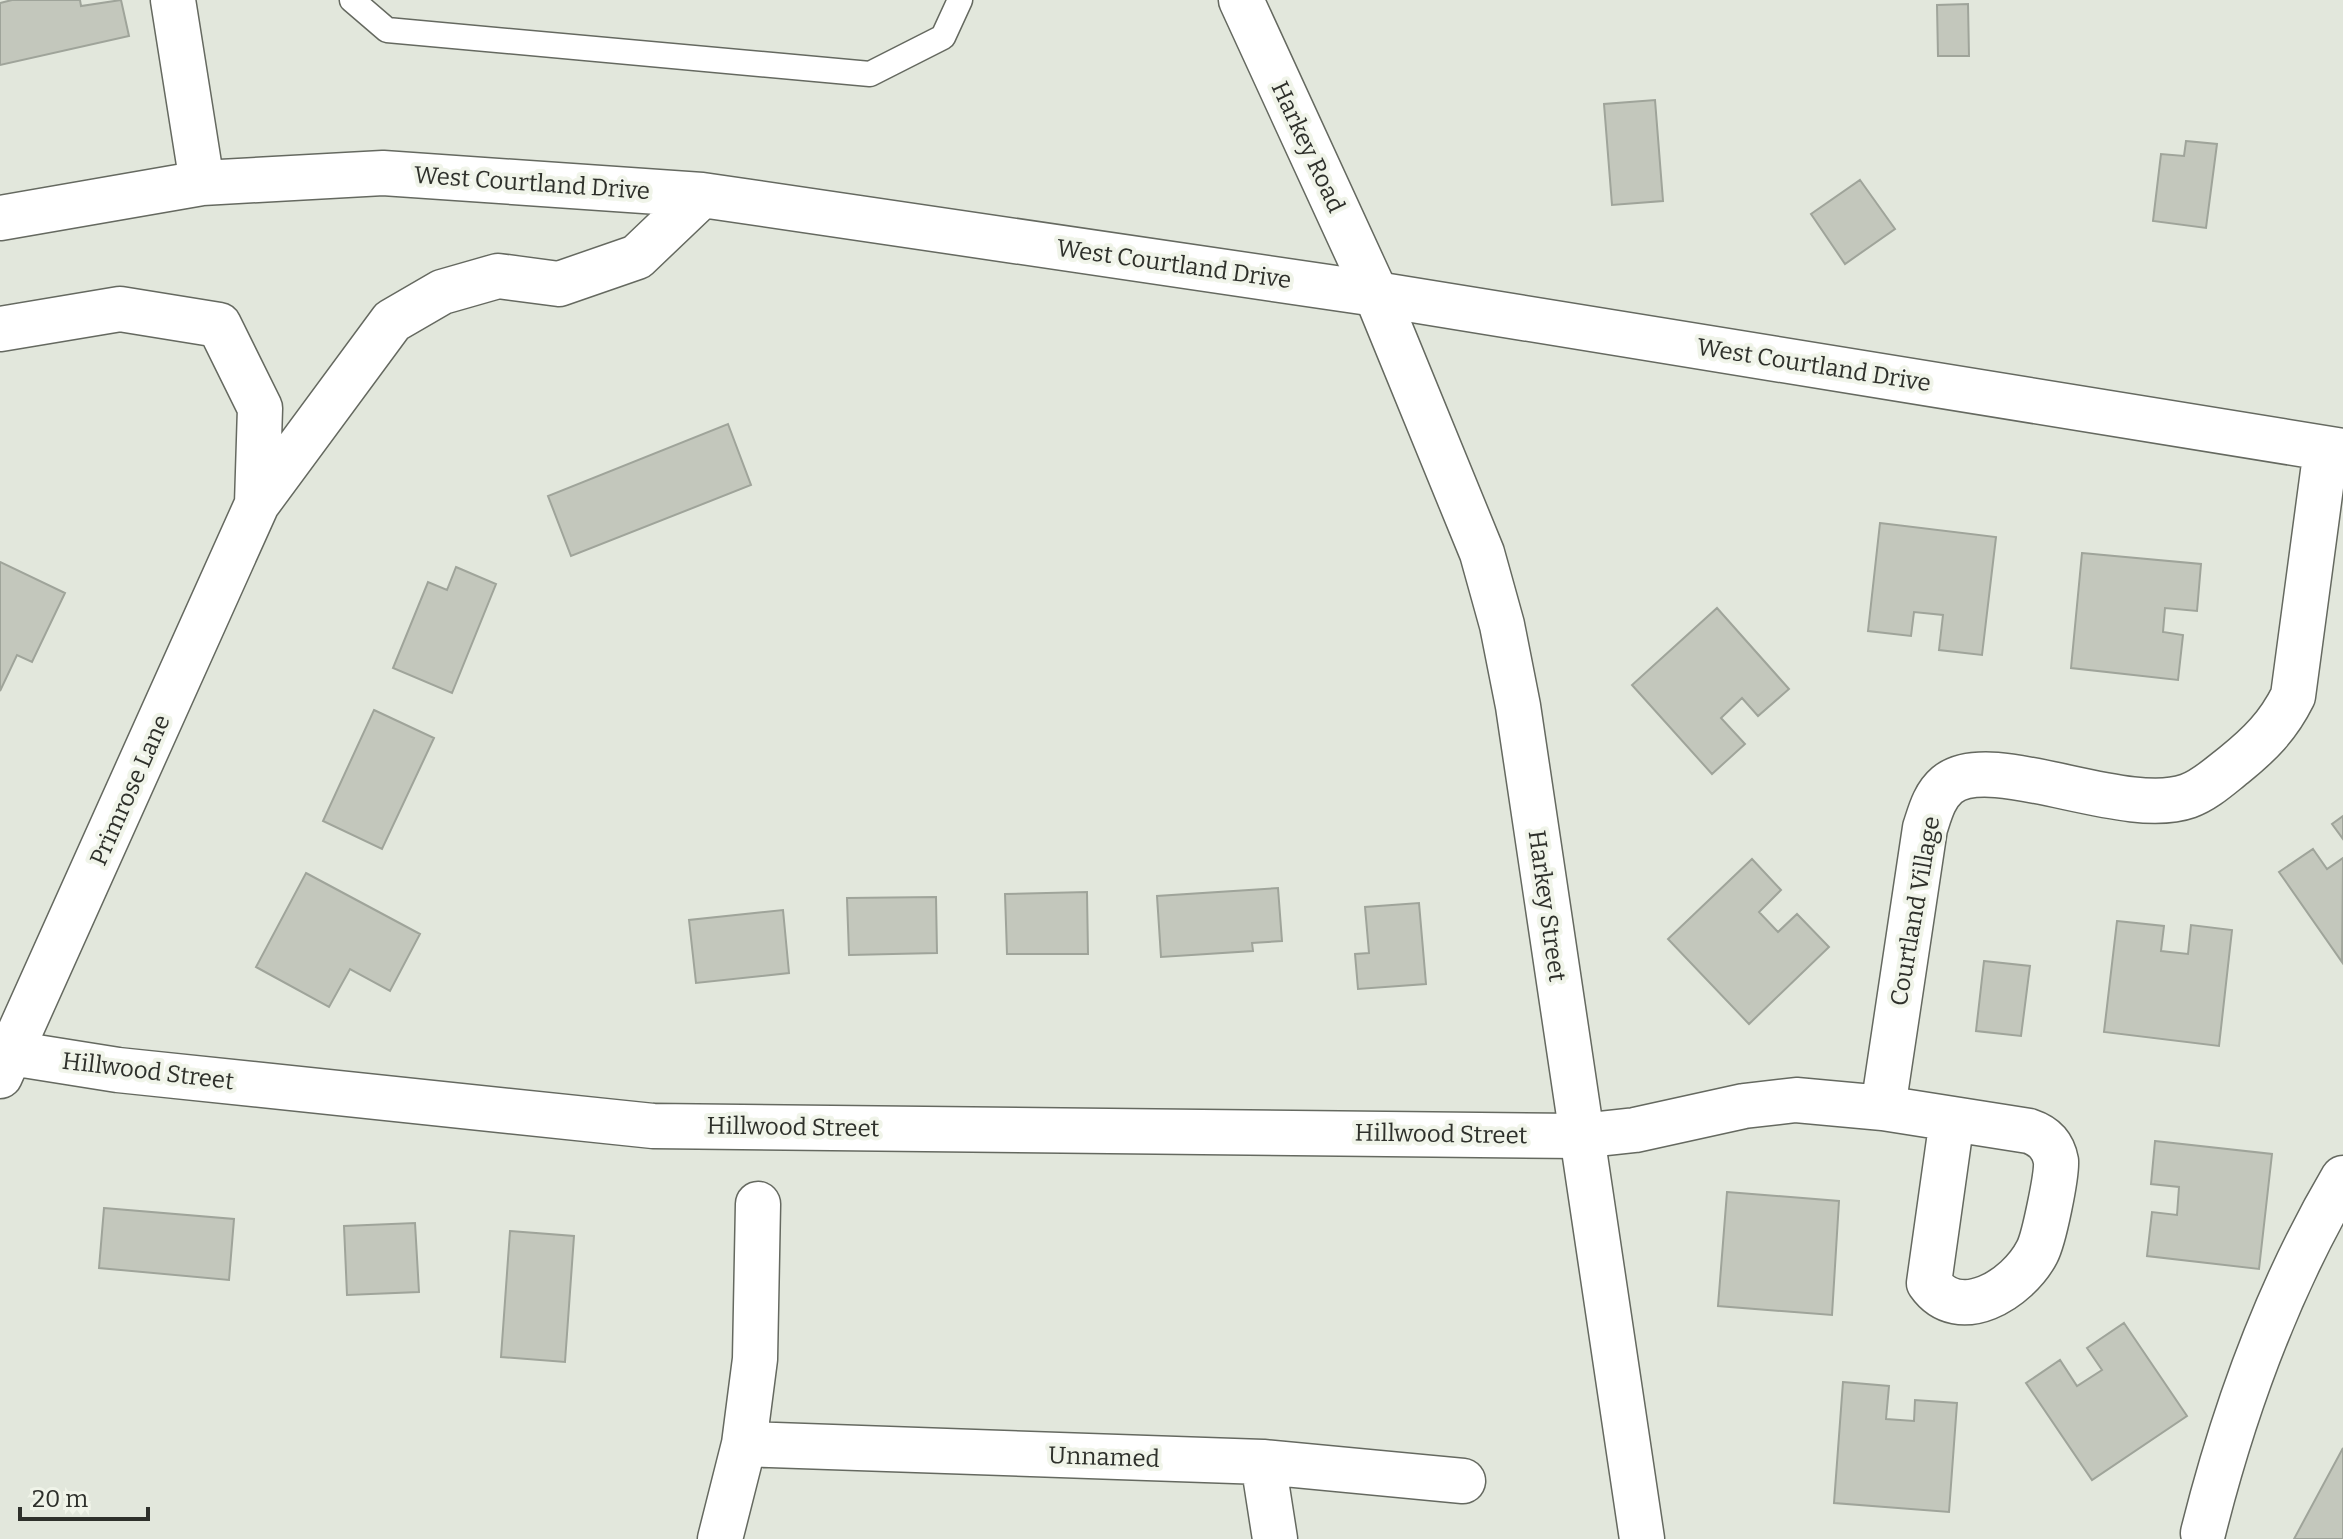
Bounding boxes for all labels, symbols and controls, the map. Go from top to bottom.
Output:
street label: Harkey Road [1265,77,1351,217]
street label: West Courtland Drive [413,161,651,205]
street label: West Courtland Drive [1055,234,1293,294]
street label: West Courtland Drive [1695,333,1933,397]
street label: Primrose Lane [84,710,176,870]
street label: Courtland Village [1885,814,1945,1008]
street label: Harkey Street [1523,828,1572,984]
street label: Hillwood Street [61,1047,236,1095]
street label: Hillwood Street [706,1111,880,1143]
street label: Hillwood Street [1354,1118,1528,1150]
street label: Unnamed [1048,1441,1160,1473]
scale bar [20,1471,148,1521]
text: 20 m [32,1485,88,1513]

